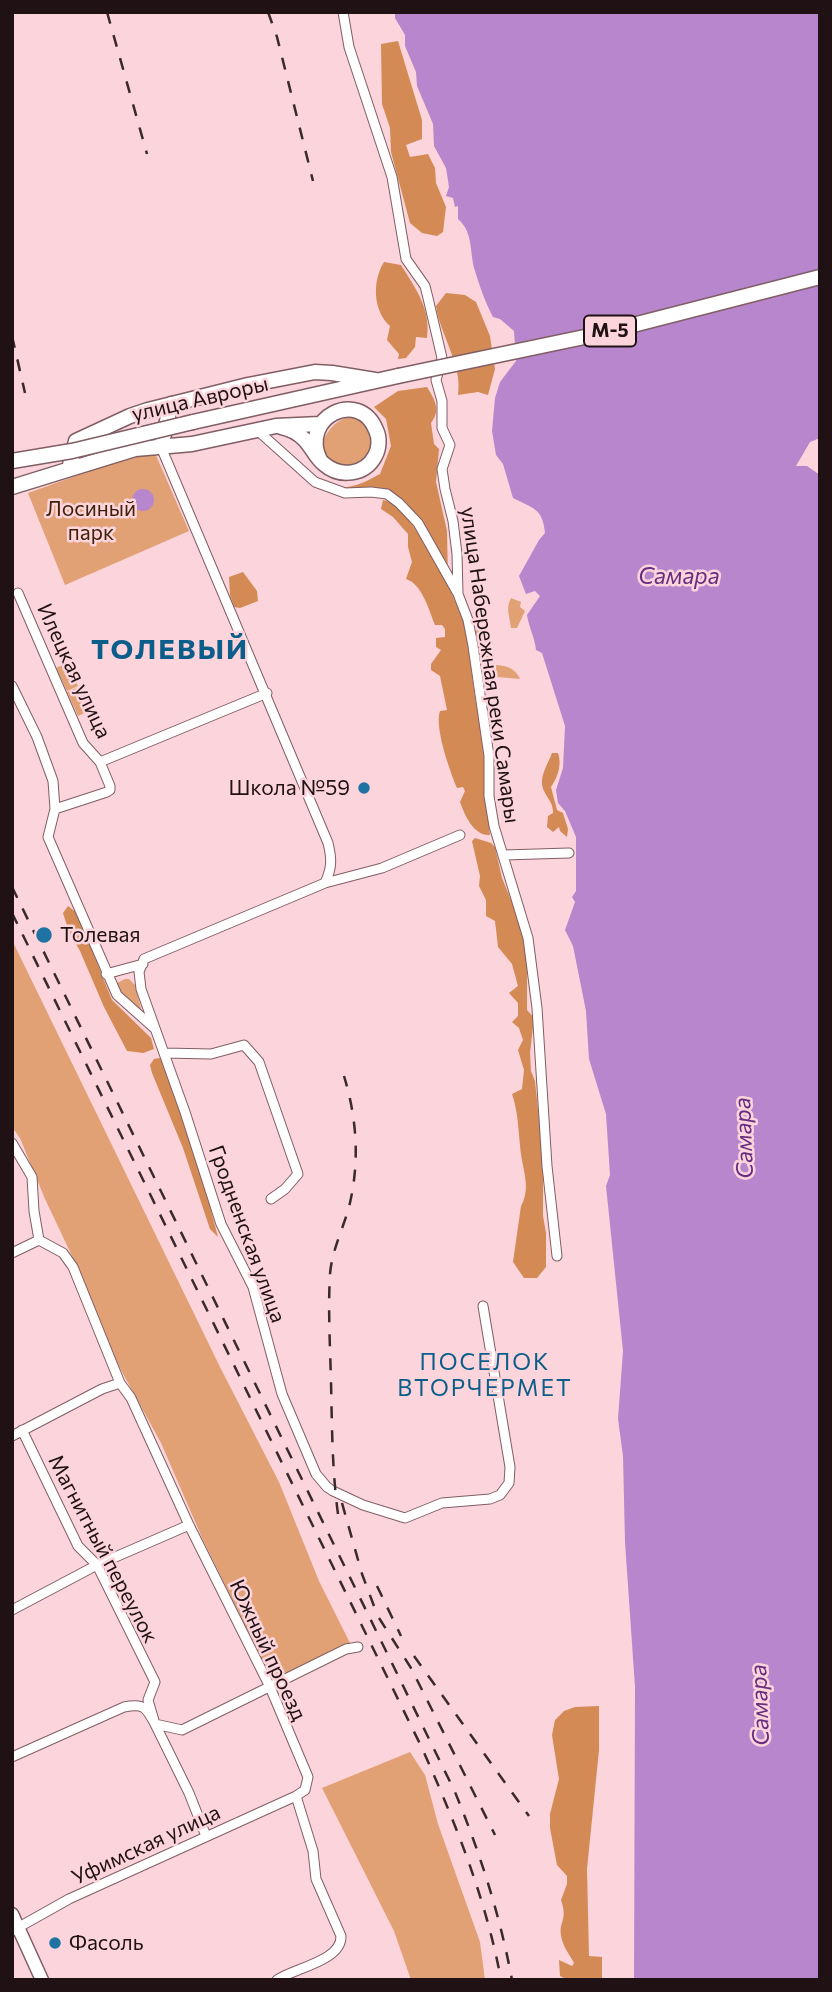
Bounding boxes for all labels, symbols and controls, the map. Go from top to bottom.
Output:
road number: М-5 [584,316,636,346]
street label: улица Авроры [129,371,271,427]
park label: Лосиный парк [46,496,136,546]
street label: улица Набережная реки Самары [455,505,525,825]
water label: Самара [638,562,720,590]
street label: Илецкая улица [32,600,116,742]
district label: ТОЛЕВЫЙ [92,633,248,667]
place label: Школа №59 [228,775,350,801]
marker: Школа №59 [356,780,372,796]
place label: Толевая [60,922,141,948]
marker: Толевая [34,925,54,945]
water label: Самара [729,1097,759,1179]
street label: Гродненская улица [203,1142,291,1326]
district label: ПОСЕЛОК ВТОРЧЕРМЕТ [398,1348,572,1402]
street label: Магнитный переулок [43,1451,163,1647]
street label: Южный проезд [224,1575,312,1725]
water label: Самара [745,1664,775,1746]
street label: Уфимская улица [68,1800,224,1890]
place label: Фасоль [69,1930,144,1956]
marker: Фасоль [47,1935,63,1951]

